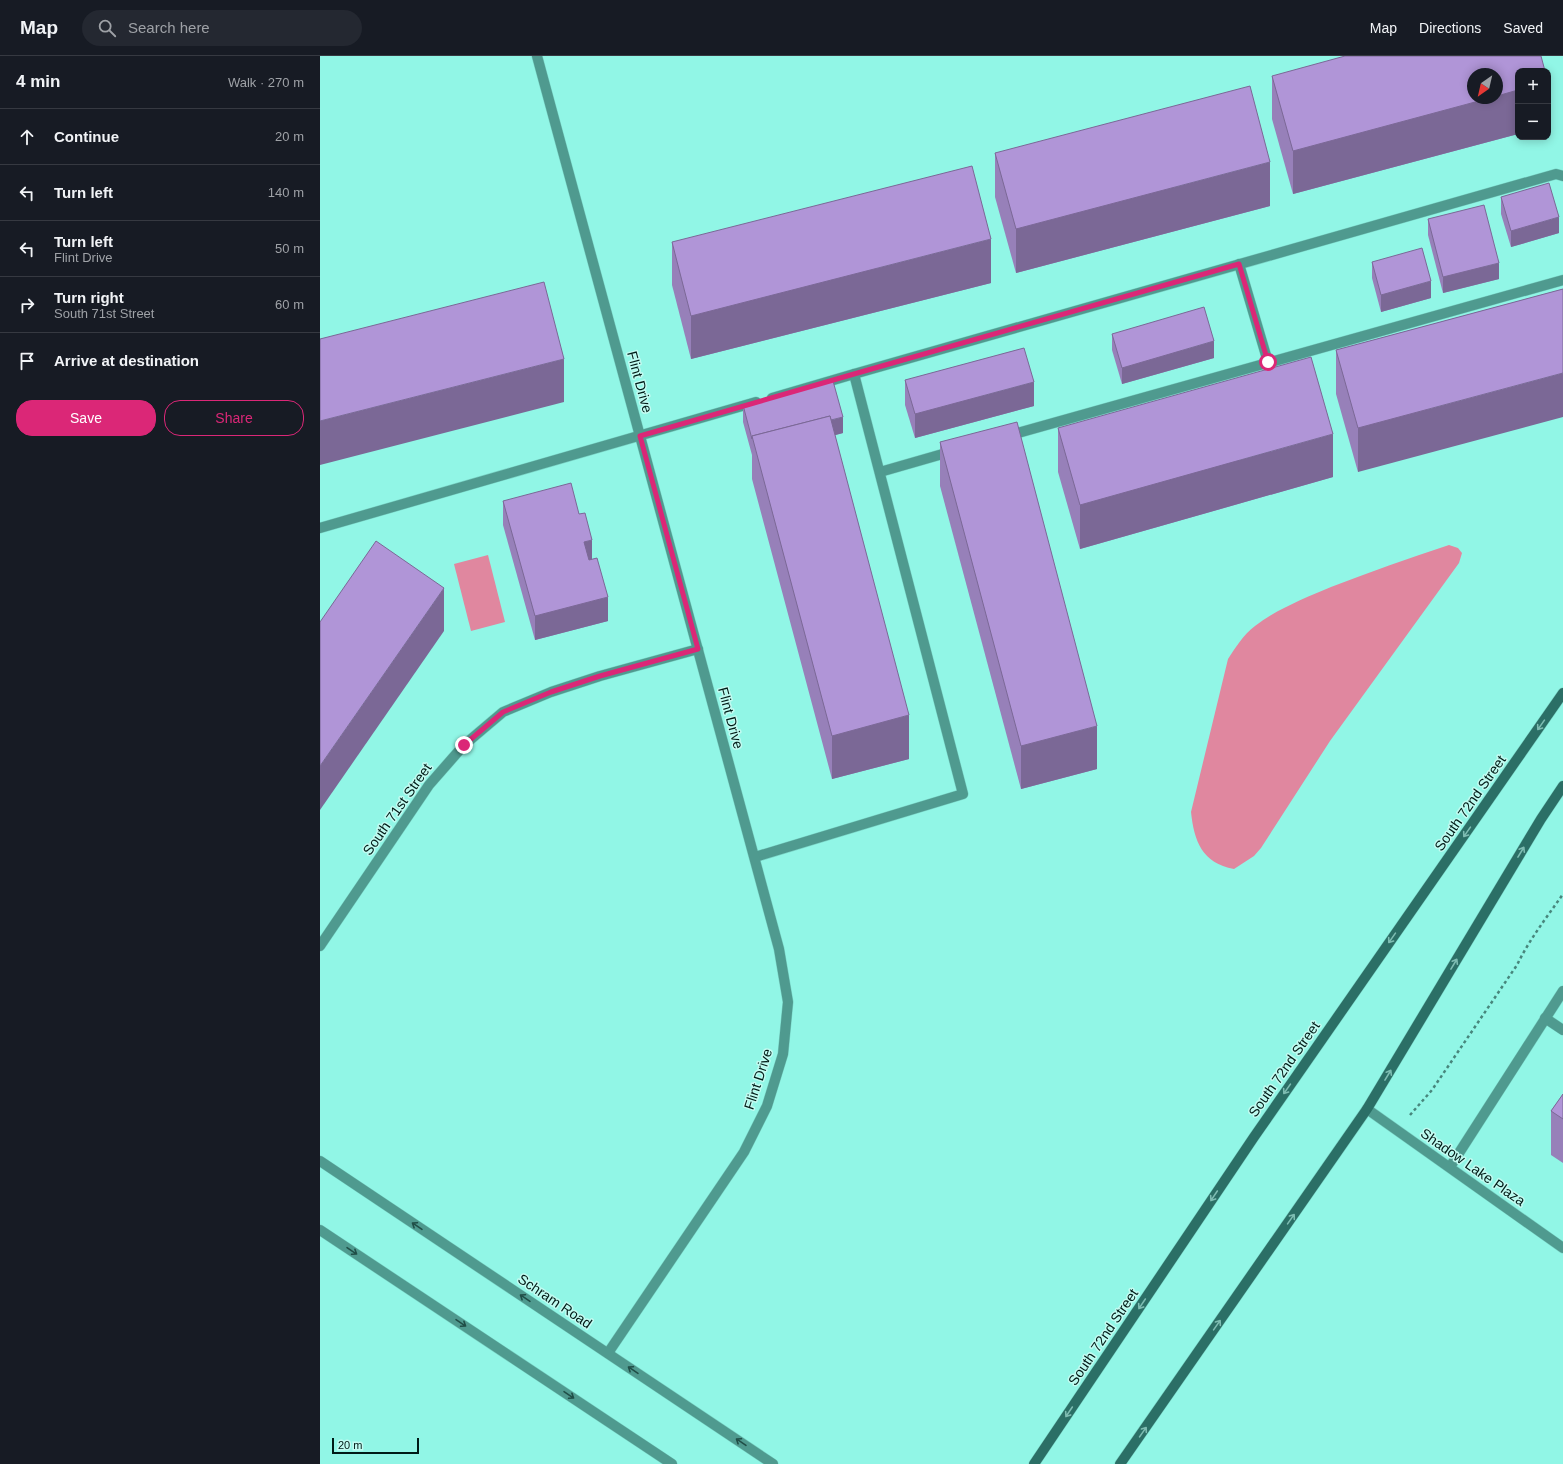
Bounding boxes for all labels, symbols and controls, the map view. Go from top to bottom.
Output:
search box [82,10,362,46]
text: Map [20,17,58,38]
icon: search [96,17,118,39]
text: Search here [128,19,210,36]
text: Map [1370,20,1397,36]
text: Directions [1419,20,1481,36]
text: Saved [1503,20,1543,36]
north arrow [1467,68,1503,104]
map controls [1515,68,1551,140]
button: + [1515,68,1551,104]
text: 4 min [16,72,60,91]
text: Walk · 270 m [228,75,304,90]
button: − [1515,104,1551,140]
icon: ahead [16,126,38,148]
text: Continue [54,128,119,145]
text: 20 m [275,129,304,144]
icon: left [16,182,38,204]
text: Turn left [54,184,113,201]
text: 140 m [268,185,304,200]
text: Turn left [54,233,113,250]
icon: left [16,238,38,260]
text: 50 m [275,241,304,256]
text: Flint Drive [54,250,113,265]
text: Turn right [54,289,124,306]
icon: right [16,294,38,316]
text: 60 m [275,297,304,312]
text: South 71st Street [54,306,154,321]
street label: Flint Drive [624,349,656,415]
icon: arrive [16,350,38,372]
text: Arrive at destination [54,352,199,369]
route start [1259,353,1277,371]
button: Save [16,400,156,436]
button: Share [164,400,304,436]
street label: Flint Drive [715,685,747,751]
one-way arrow [1537,719,1545,730]
route end [455,736,473,754]
street label: South 72nd Street [1431,752,1509,854]
street label: South 71st Street [359,760,435,858]
one-way arrow [1463,826,1471,837]
one-way arrow [1518,846,1526,858]
one-way arrow [1388,933,1396,944]
one-way arrow [1451,958,1459,970]
street label: South 72nd Street [1245,1018,1323,1120]
street label: Flint Drive [741,1046,775,1111]
one-way arrow [1384,1069,1392,1081]
one-way arrow [1283,1083,1291,1094]
street label: Shadow Lake Plaza [1418,1125,1528,1209]
one-way arrow [1210,1191,1218,1202]
one-way arrow [1287,1213,1295,1224]
one-way arrow [412,1222,423,1230]
one-way arrow [347,1247,358,1255]
street label: Schram Road [515,1270,595,1332]
street label: South 72nd Street [1065,1286,1141,1388]
one-way arrow [520,1294,531,1302]
one-way arrow [1138,1299,1146,1310]
one-way arrow [455,1319,466,1327]
one-way arrow [1213,1320,1221,1331]
one-way arrow [628,1366,639,1374]
one-way arrow [563,1391,574,1399]
one-way arrow [1065,1407,1073,1418]
one-way arrow [1139,1427,1147,1438]
scale bar [332,1436,419,1455]
one-way arrow [736,1438,747,1446]
text: 20 m [338,1439,362,1451]

